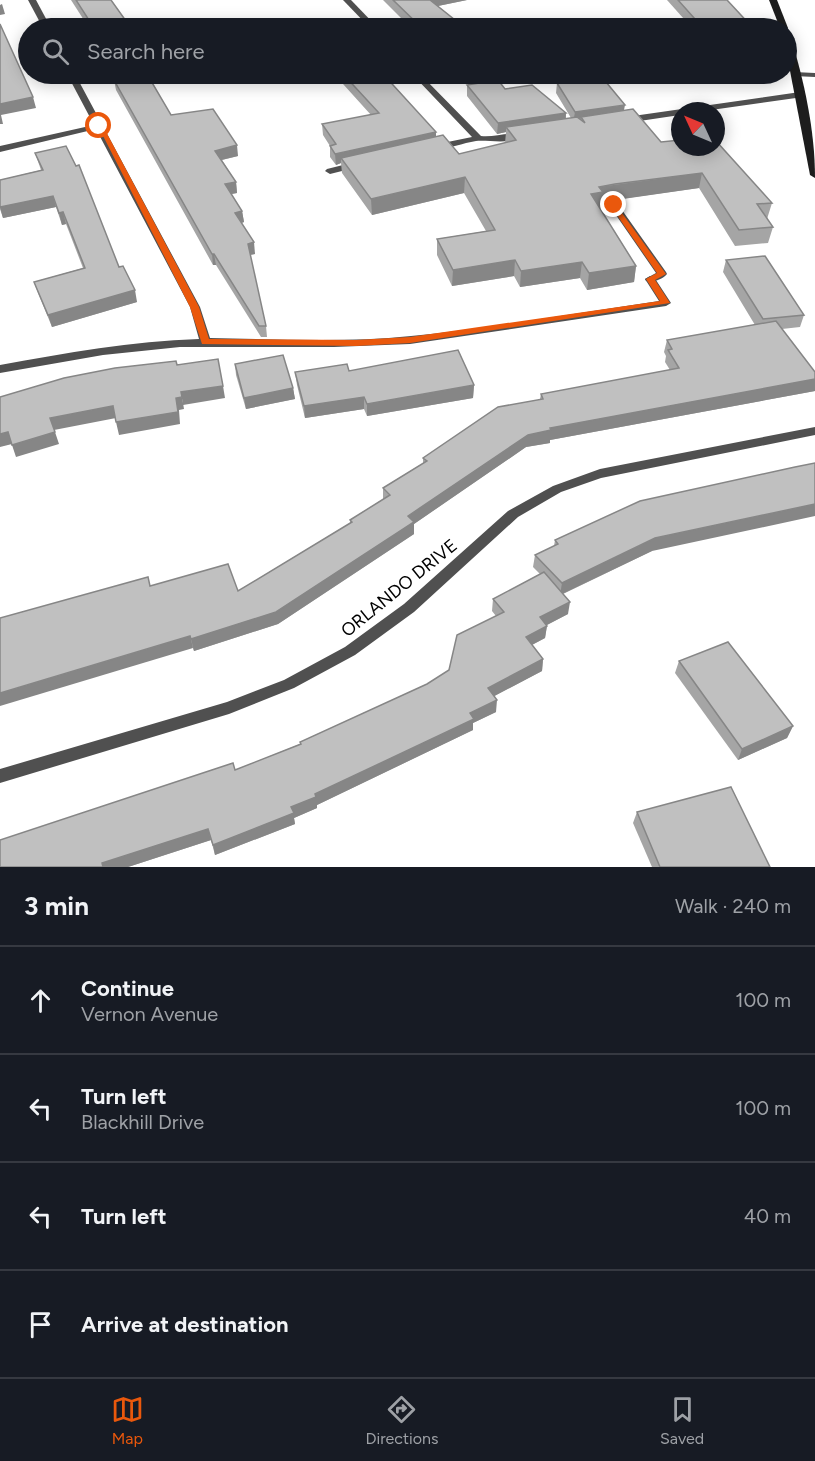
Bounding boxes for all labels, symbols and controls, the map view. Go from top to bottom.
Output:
search box [18,18,797,84]
icon: search [39,35,72,68]
text: Search here [87,38,205,65]
north arrow [671,102,725,156]
route start [85,112,111,138]
route end [600,191,626,217]
street label: ORLANDO DRIVE [336,534,462,642]
text: 3 min [24,890,89,922]
text: Walk · 240 m [675,894,791,918]
text: Continue [81,975,174,1002]
icon: ahead [24,984,57,1017]
text: 100 m [735,988,791,1012]
text: Vernon Avenue [81,1002,218,1026]
text: Turn left [81,1083,167,1110]
icon: left [24,1092,57,1125]
text: 100 m [735,1096,791,1120]
text: Blackhill Drive [81,1110,204,1134]
icon: left [24,1200,57,1233]
text: Turn left [81,1203,167,1230]
text: 40 m [744,1204,791,1228]
icon: arrive [24,1308,57,1341]
text: Arrive at destination [81,1311,289,1338]
tab: Map [111,1393,144,1448]
tab: Directions [365,1393,438,1448]
tab: Saved [660,1393,704,1448]

